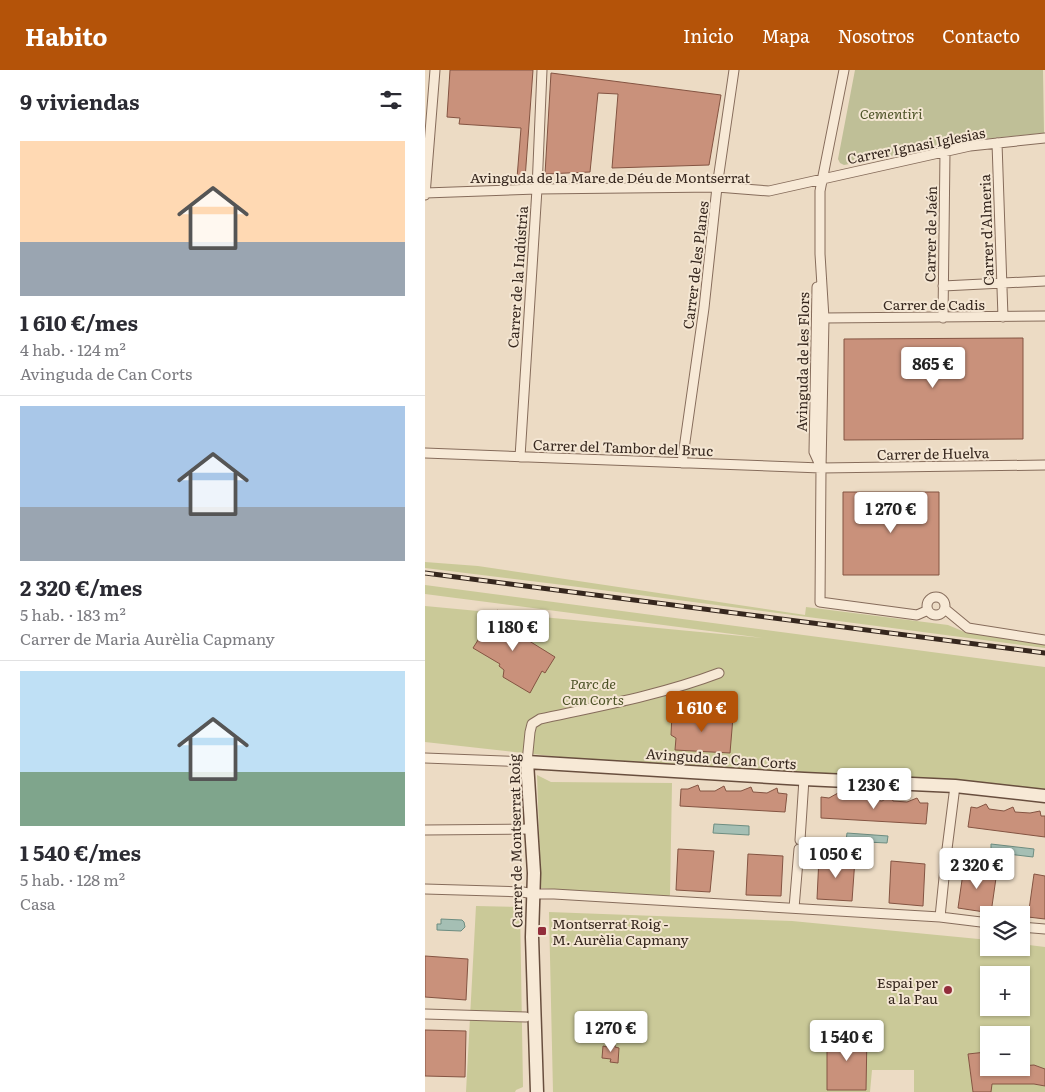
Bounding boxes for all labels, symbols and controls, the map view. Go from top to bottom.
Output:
text: Habito [25,18,108,53]
text: Inicio [683,22,734,49]
text: Mapa [762,22,810,49]
text: Nosotros [838,22,914,49]
text: Contacto [942,22,1020,49]
text: 9 viviendas [20,85,140,116]
icon: filters [377,86,405,114]
park label: Cementiri [860,103,923,123]
street label: Carrer Ignasi Iglesias [845,122,987,168]
street label: Avinguda de la Mare de Déu de Montserrat [470,167,750,187]
icon: home [168,173,258,263]
street label: Carrer d'Almeria [974,173,998,286]
street label: Carrer de Jaén [919,186,941,282]
street label: Carrer de les Planes [677,200,713,330]
street label: Carrer de la Indústria [502,205,532,349]
street label: Avinguda de les Flors [791,292,813,432]
street label: Carrer de Cadis [883,294,985,314]
text: 1 610 €/mes [20,306,138,337]
text: 4 hab. · 124 m² [20,337,126,361]
pin: 865 € [898,346,968,389]
text: 865 € [912,351,954,375]
text: Avinguda de Can Corts [20,361,192,385]
street label: Carrer del Tambor del Bruc [533,434,713,460]
icon: home [168,439,258,529]
street label: Carrer de Huelva [877,442,990,464]
pin: 1 270 € [845,492,937,534]
text: 1 270 € [865,496,917,520]
text: 2 320 €/mes [20,571,142,602]
text: 5 hab. · 183 m² [20,602,126,626]
pin: 1 180 € [467,610,559,652]
text: 1 180 € [488,614,538,638]
text: Carrer de Maria Aurèlia Capmany [20,626,275,650]
park label: Parc de Can Corts [562,673,624,709]
pin: 1 610 € [656,690,748,733]
text: 1 610 € [677,695,727,719]
icon: home [168,704,258,794]
street label: Avinguda de Can Corts [645,743,797,773]
street label: Carrer de Montserrat Roig [503,754,527,928]
pin: 1 230 € [828,768,920,810]
text: 1 230 € [848,772,900,796]
text: 1 540 €/mes [20,836,141,867]
pin: 1 050 € [790,836,882,879]
text: 1 050 € [810,841,862,865]
pin: 2 320 € [931,848,1023,890]
text: 2 320 € [950,852,1004,876]
text: 5 hab. · 128 m² [20,867,125,891]
text: Casa [20,891,55,915]
map controls [980,906,1030,1076]
button: layers [980,906,1030,956]
place label: Montserrat Roig - M. Aurèlia Capmany [552,913,689,949]
marker: Montserrat Roig - M. Aurèlia Capmany [536,925,548,937]
button: + [980,966,1030,1016]
place label: Espai per a la Pau [877,972,938,1008]
marker: Espai per a la Pau [942,984,954,996]
pin: 1 270 € [565,1010,657,1053]
text: 1 270 € [585,1015,637,1039]
pin: 1 540 € [801,1020,893,1062]
text: 1 540 € [821,1024,873,1048]
button: − [980,1026,1030,1076]

